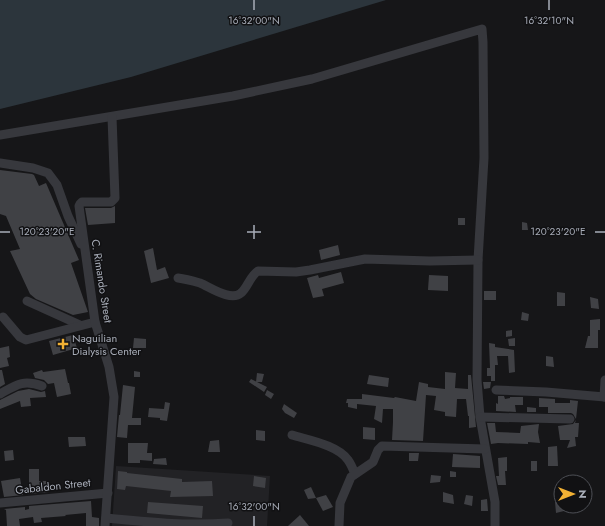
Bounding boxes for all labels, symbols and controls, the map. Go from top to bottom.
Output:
text: 16°32'00"N [228,13,280,28]
text: 16°32'10"N [524,13,574,28]
text: 120°23'20"E [20,224,74,239]
text: 120°23'20"E [531,224,585,239]
street label: C. Rimando Street [87,238,117,324]
place label: Naguilian Dialysis Center [72,330,141,359]
marker: Naguilian Dialysis Center [57,338,69,350]
street label: Gabaldon Street [15,474,92,498]
north arrow [553,474,593,514]
text: N [575,490,591,498]
text: 16°32'00"N [228,499,280,514]

